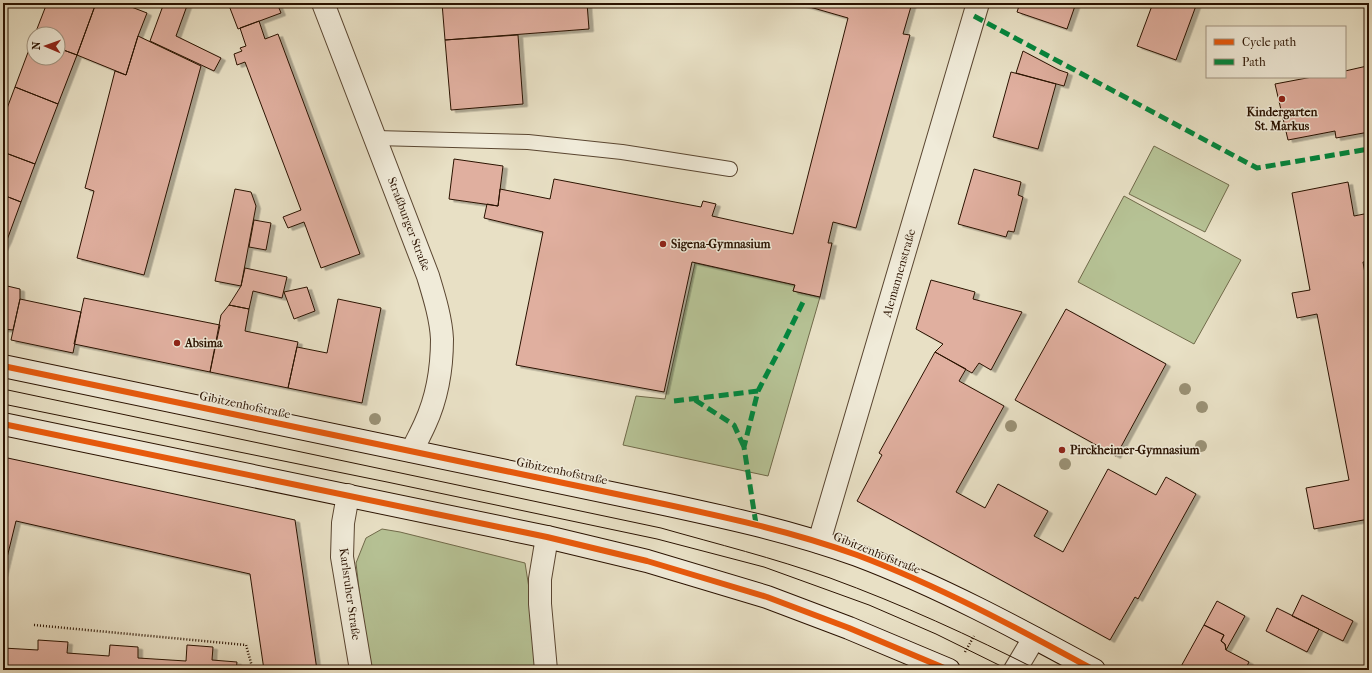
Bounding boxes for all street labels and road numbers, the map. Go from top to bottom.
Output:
street label: Straßburger Straße [385,175,433,273]
street label: Alemannenstraße [879,227,918,320]
street label: Gibitzenhofstraße [198,389,292,421]
street label: Gibitzenhofstraße [515,455,609,487]
street label: Gibitzenhofstraße [831,529,923,577]
street label: Karlsruher Straße [337,547,363,641]

